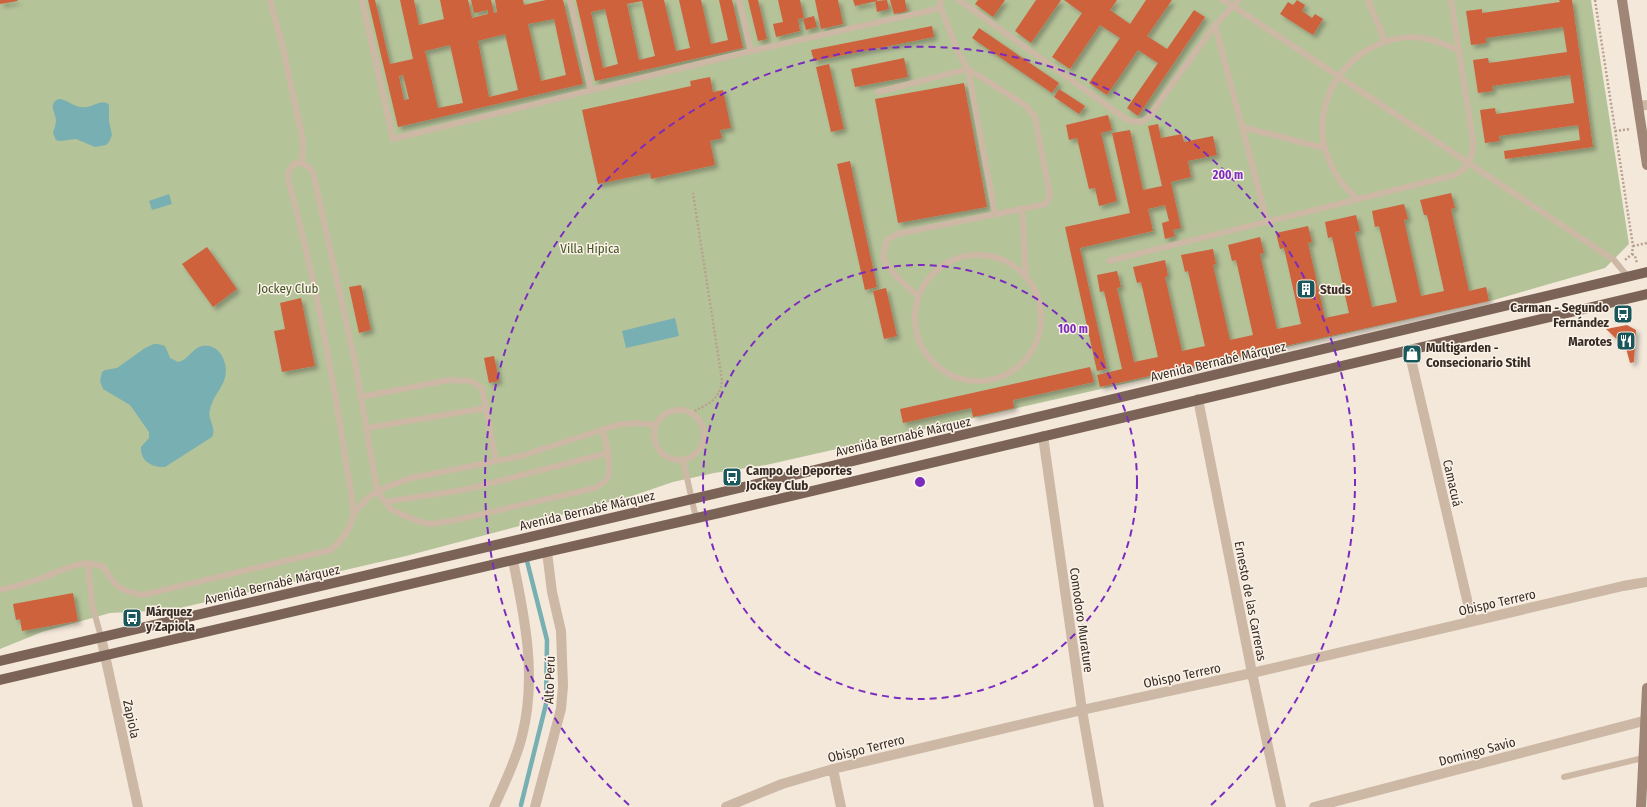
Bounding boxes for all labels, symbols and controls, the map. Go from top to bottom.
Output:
text: 200 m [1212,168,1243,182]
park label: Villa Hípica [560,241,620,256]
building icon: Studs [1295,278,1317,300]
park label: Jockey Club [258,281,318,296]
place label: Studs [1320,282,1351,297]
place label: Carman - Segundo Fernández [1510,300,1610,330]
bus stop icon: Carman - Segundo Fernández [1612,303,1634,325]
text: 100 m [1058,322,1088,336]
restaurant icon: Marotes [1615,330,1637,352]
place label: Marotes [1568,334,1612,349]
street label: Avenida Bernabé Márquez [1149,339,1287,384]
place label: Multigarden - Consecionario Stihl [1426,340,1531,370]
shop icon: Multigarden - Consecionario Stihl [1401,343,1423,365]
street label: Avenida Bernabé Márquez [834,414,972,459]
street label: Camacuá [1440,458,1465,508]
place label: Campo de Deportes Jockey Club [745,463,852,493]
bus stop icon: Campo de Deportes Jockey Club [721,466,743,488]
centre of rings [913,475,927,489]
street label: Avenida Bernabé Márquez [518,488,656,533]
street label: Ernesto de las Carreras [1232,540,1270,663]
street label: Avenida Bernabé Márquez [203,562,341,607]
street label: Comodoro Murature [1067,566,1096,674]
street label: Obispo Terrero [1457,586,1537,619]
place label: Márquez y Zapiola [145,604,195,634]
bus stop icon: Márquez y Zapiola [121,607,143,629]
street label: Alto Perú [541,656,558,704]
street label: Obispo Terrero [1142,660,1222,691]
street label: Zapiola [120,698,143,740]
street label: Obispo Terrero [826,732,906,765]
street label: Domingo Savio [1437,734,1517,769]

